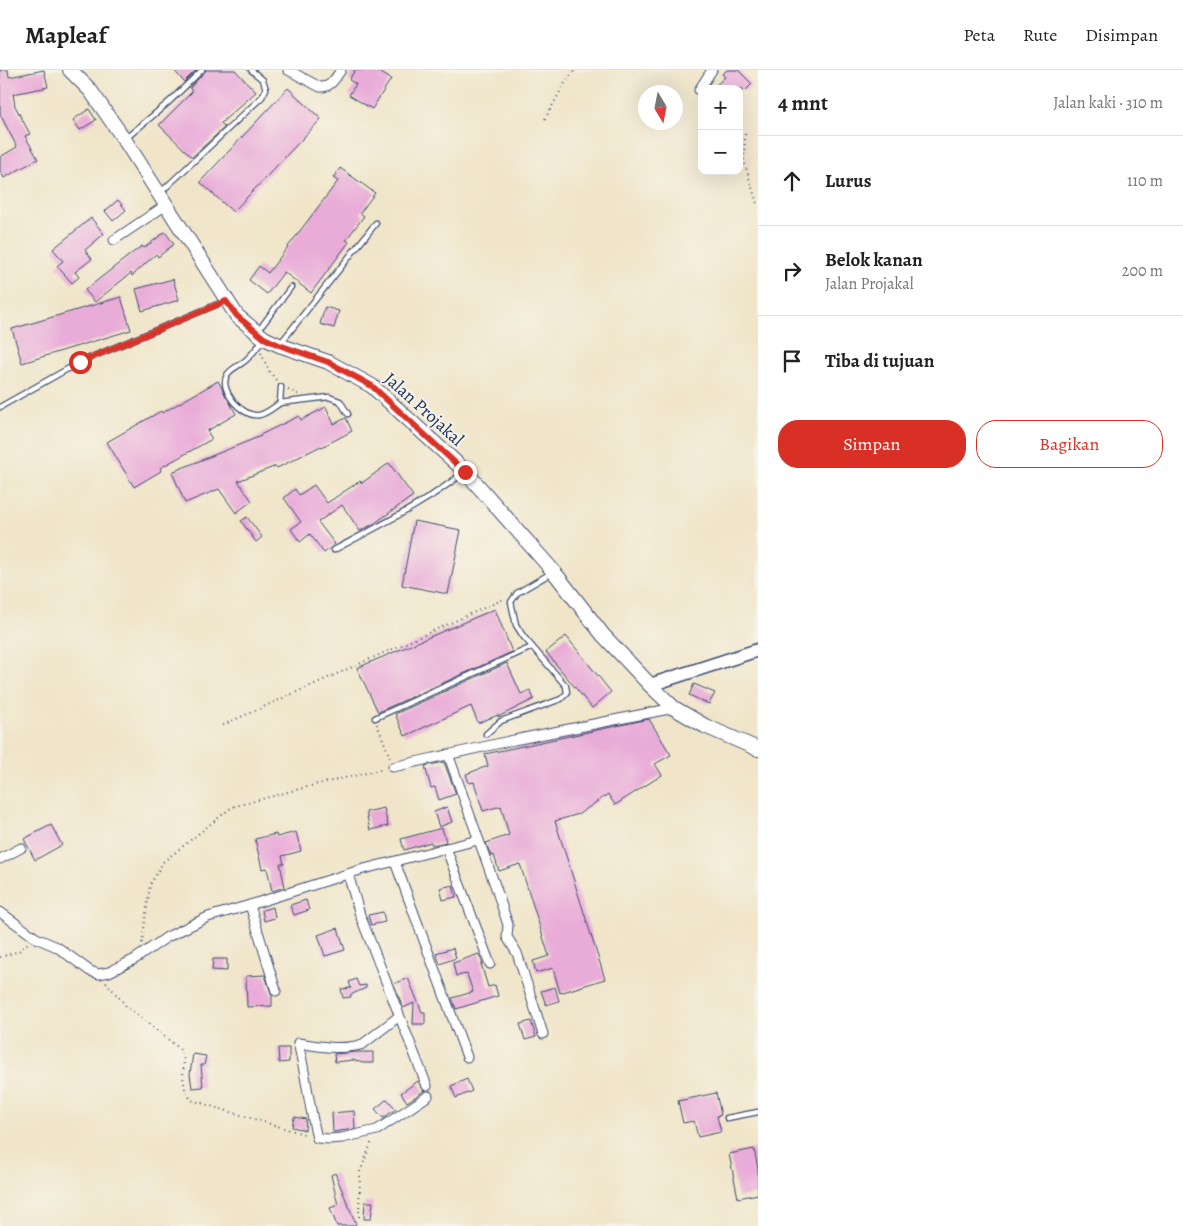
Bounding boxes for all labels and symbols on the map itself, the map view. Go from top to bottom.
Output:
north arrow [638,85,683,130]
route start [69,351,92,374]
street label: Jalan Projakal [379,367,469,452]
route end [454,461,477,484]

